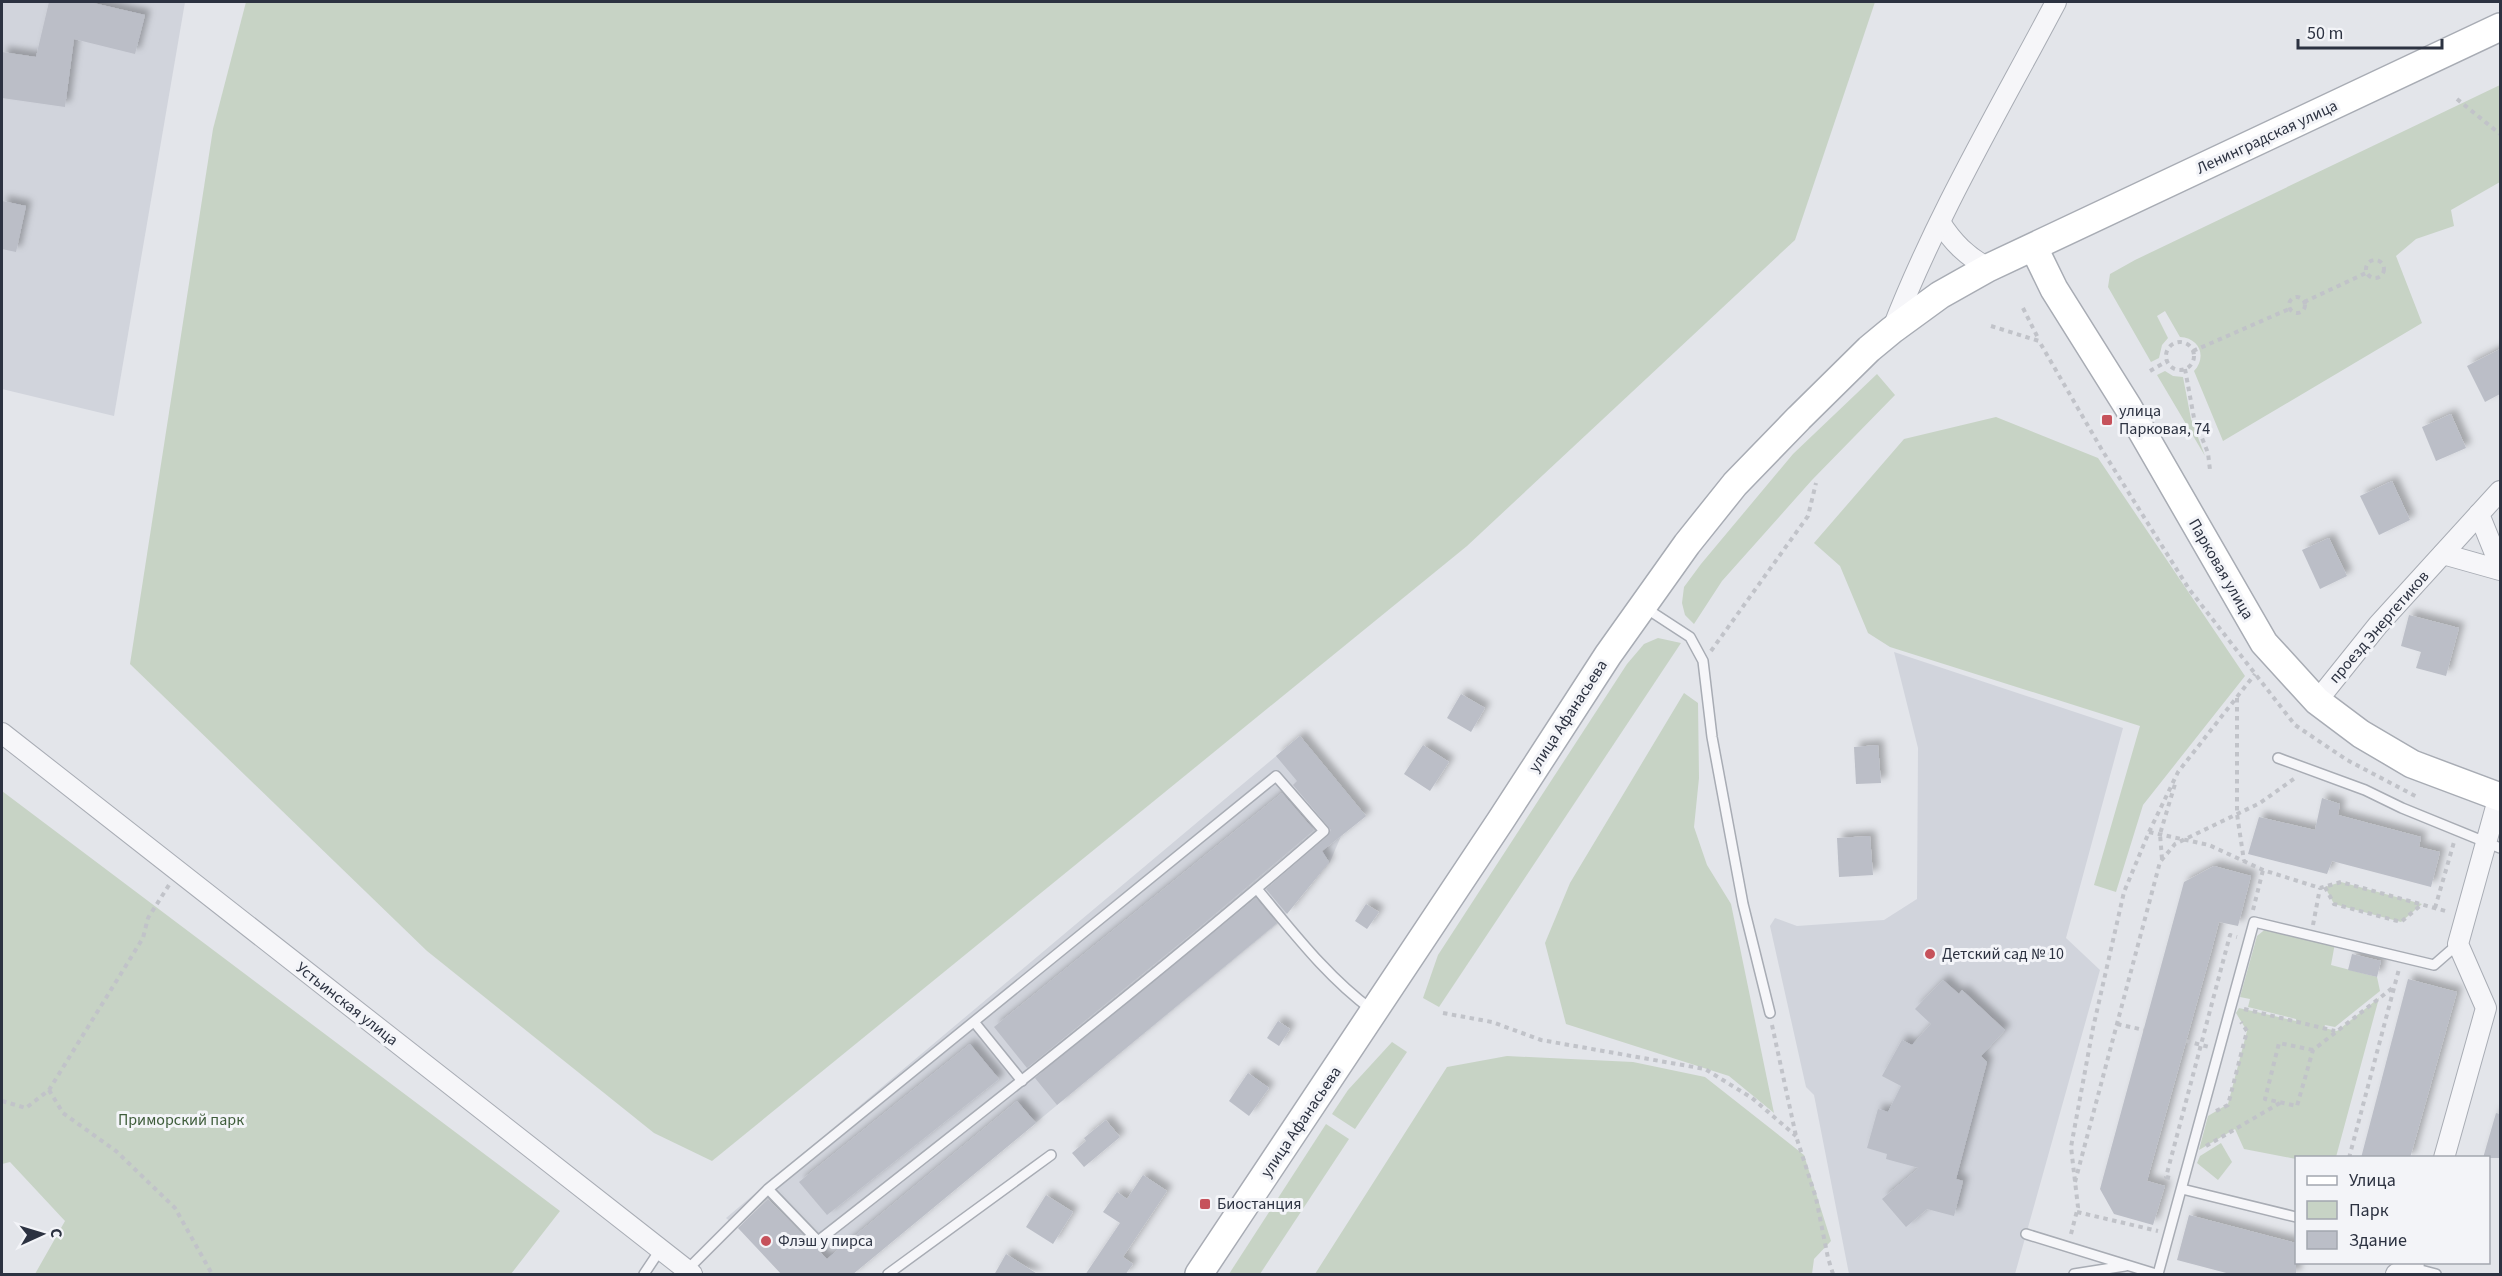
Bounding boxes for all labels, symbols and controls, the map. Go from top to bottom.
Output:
scale bar [2298,12,2442,50]
text: 50 m [2307,21,2343,46]
street label: Ленинградская улица [2193,95,2341,179]
place label: улица Парковая, 74 [2119,400,2210,440]
marker: улица Парковая, 74 [2100,413,2114,427]
street label: Парковая улица [2183,515,2259,623]
street label: проезд Энергетиков [2324,566,2434,688]
street label: улица Афанасьева [1523,656,1613,776]
place label: Детский сад № 10 [1942,943,2064,965]
marker: Детский сад № 10 [1923,947,1937,961]
street label: Устьинская улица [291,957,403,1051]
street label: улица Афанасьева [1256,1062,1346,1182]
park label: Приморский парк [118,1109,244,1131]
legend [2295,1156,2490,1264]
text: Улица [2349,1168,2396,1193]
place label: Биостанция [1217,1193,1301,1215]
marker: Биостанция [1198,1197,1212,1211]
text: Парк [2349,1198,2389,1223]
north arrow [12,1204,72,1264]
text: С [45,1228,67,1238]
text: Здание [2349,1228,2407,1253]
place label: Флэш у пирса [778,1230,873,1252]
marker: Флэш у пирса [759,1234,773,1248]

